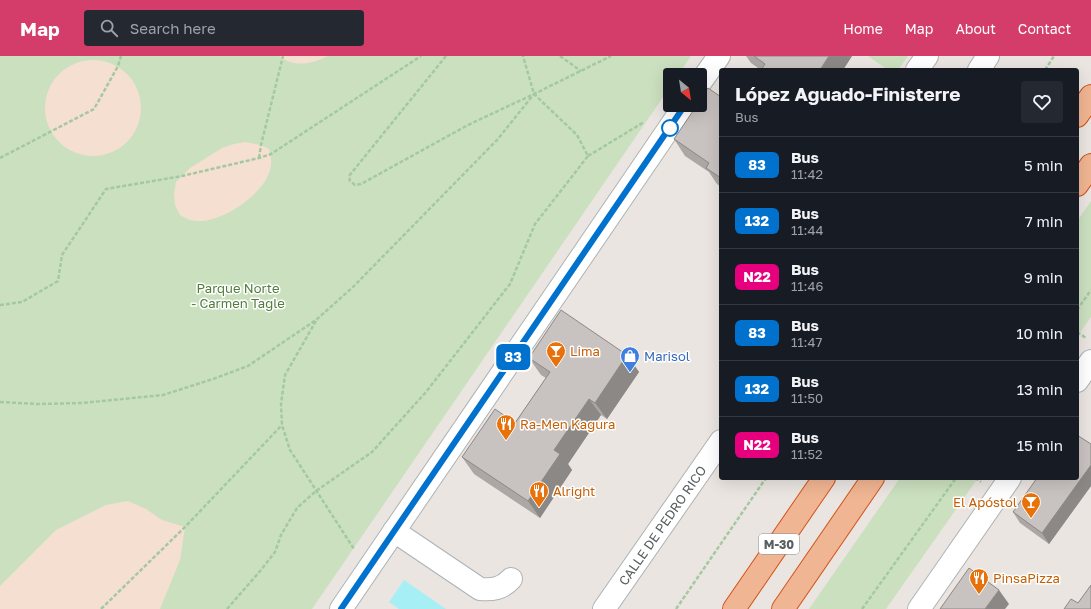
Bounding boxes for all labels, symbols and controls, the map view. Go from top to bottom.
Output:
search box [84,10,364,46]
text: Map [20,17,60,40]
icon: search [98,17,120,39]
text: Search here [130,19,216,37]
text: Home [843,20,883,37]
text: Map [905,20,933,37]
text: About [955,20,996,37]
text: Contact [1018,20,1071,37]
north arrow [663,68,707,112]
map controls [663,68,707,112]
button: heart [1021,81,1063,123]
text: López Aguado-Finisterre [735,82,960,105]
text: Bus [735,109,758,125]
unlabelled marker [661,119,679,137]
text: Bus [791,148,819,166]
text: 83 [748,156,766,173]
text: 5 min [1024,156,1063,174]
text: 11:42 [791,166,823,182]
text: Bus [791,204,819,222]
text: 132 [745,212,769,229]
text: 7 min [1025,212,1063,230]
text: 11:44 [791,222,823,238]
text: Bus [791,260,819,278]
text: N22 [743,268,771,285]
text: 9 min [1024,268,1063,286]
text: 11:46 [791,278,823,294]
park label: Parque Norte - Carmen Tagle [191,280,285,311]
text: Bus [791,316,819,334]
text: 83 [748,324,766,341]
text: 10 min [1016,324,1063,342]
text: 11:47 [791,334,822,350]
bar icon: Lima [545,340,567,368]
place label: Lima [570,343,600,359]
line badge: 83 [495,344,531,370]
shop icon: Marisol [619,345,641,373]
text: 83 [504,348,522,365]
place label: Marisol [644,348,690,364]
text: Bus [791,372,819,390]
text: 132 [745,380,769,397]
text: 13 min [1017,380,1063,398]
text: 11:50 [791,390,823,406]
restaurant icon: Ra-Men Kagura [495,413,517,441]
place label: Ra-Men Kagura [520,416,615,432]
text: Bus [791,428,819,446]
text: N22 [743,436,771,453]
text: 15 min [1017,436,1063,454]
text: 11:52 [791,446,823,462]
street label: CALLE DE PEDRO RICO [615,462,710,588]
restaurant icon: Alright [528,480,550,508]
place label: Alright [553,483,595,499]
bar icon: El Apóstol [1020,491,1042,519]
place label: El Apóstol [953,494,1017,510]
road number: M-30 [759,534,799,554]
restaurant icon: PinsaPizza [968,567,990,595]
place label: PinsaPizza [993,570,1060,586]

